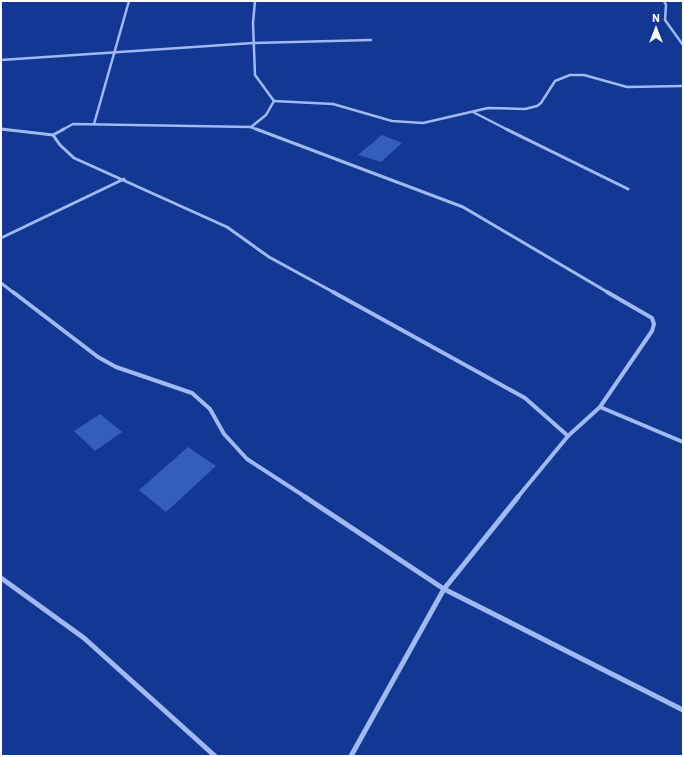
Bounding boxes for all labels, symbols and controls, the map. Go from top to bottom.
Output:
north arrow [636,8,676,48]
text: N [652,11,660,25]

